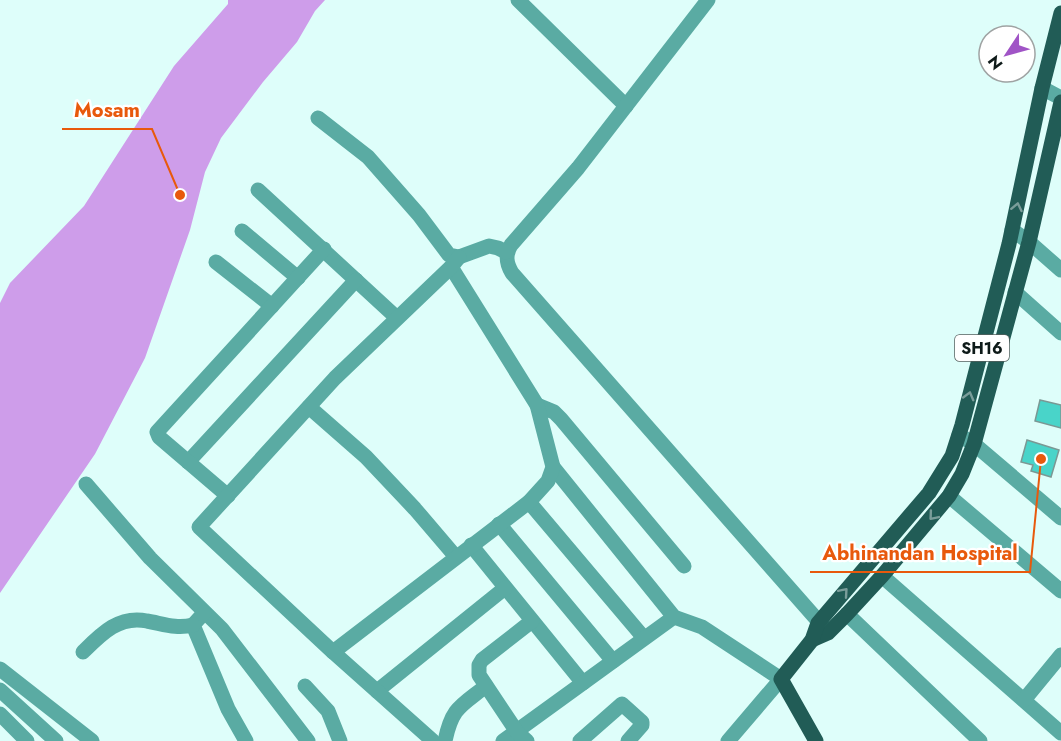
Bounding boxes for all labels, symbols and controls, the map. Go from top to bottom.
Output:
north arrow [977,24,1037,84]
text: N [982,51,1008,74]
callout: Mosam [62,91,152,129]
text: Mosam [74,96,140,125]
one-way arrow [1010,202,1023,212]
road number: SH16 [955,335,1009,361]
one-way arrow [962,391,975,401]
one-way arrow [929,509,940,520]
callout: Abhinandan Hospital [810,534,1030,572]
text: Abhinandan Hospital [821,539,1018,568]
one-way arrow [837,589,848,599]

